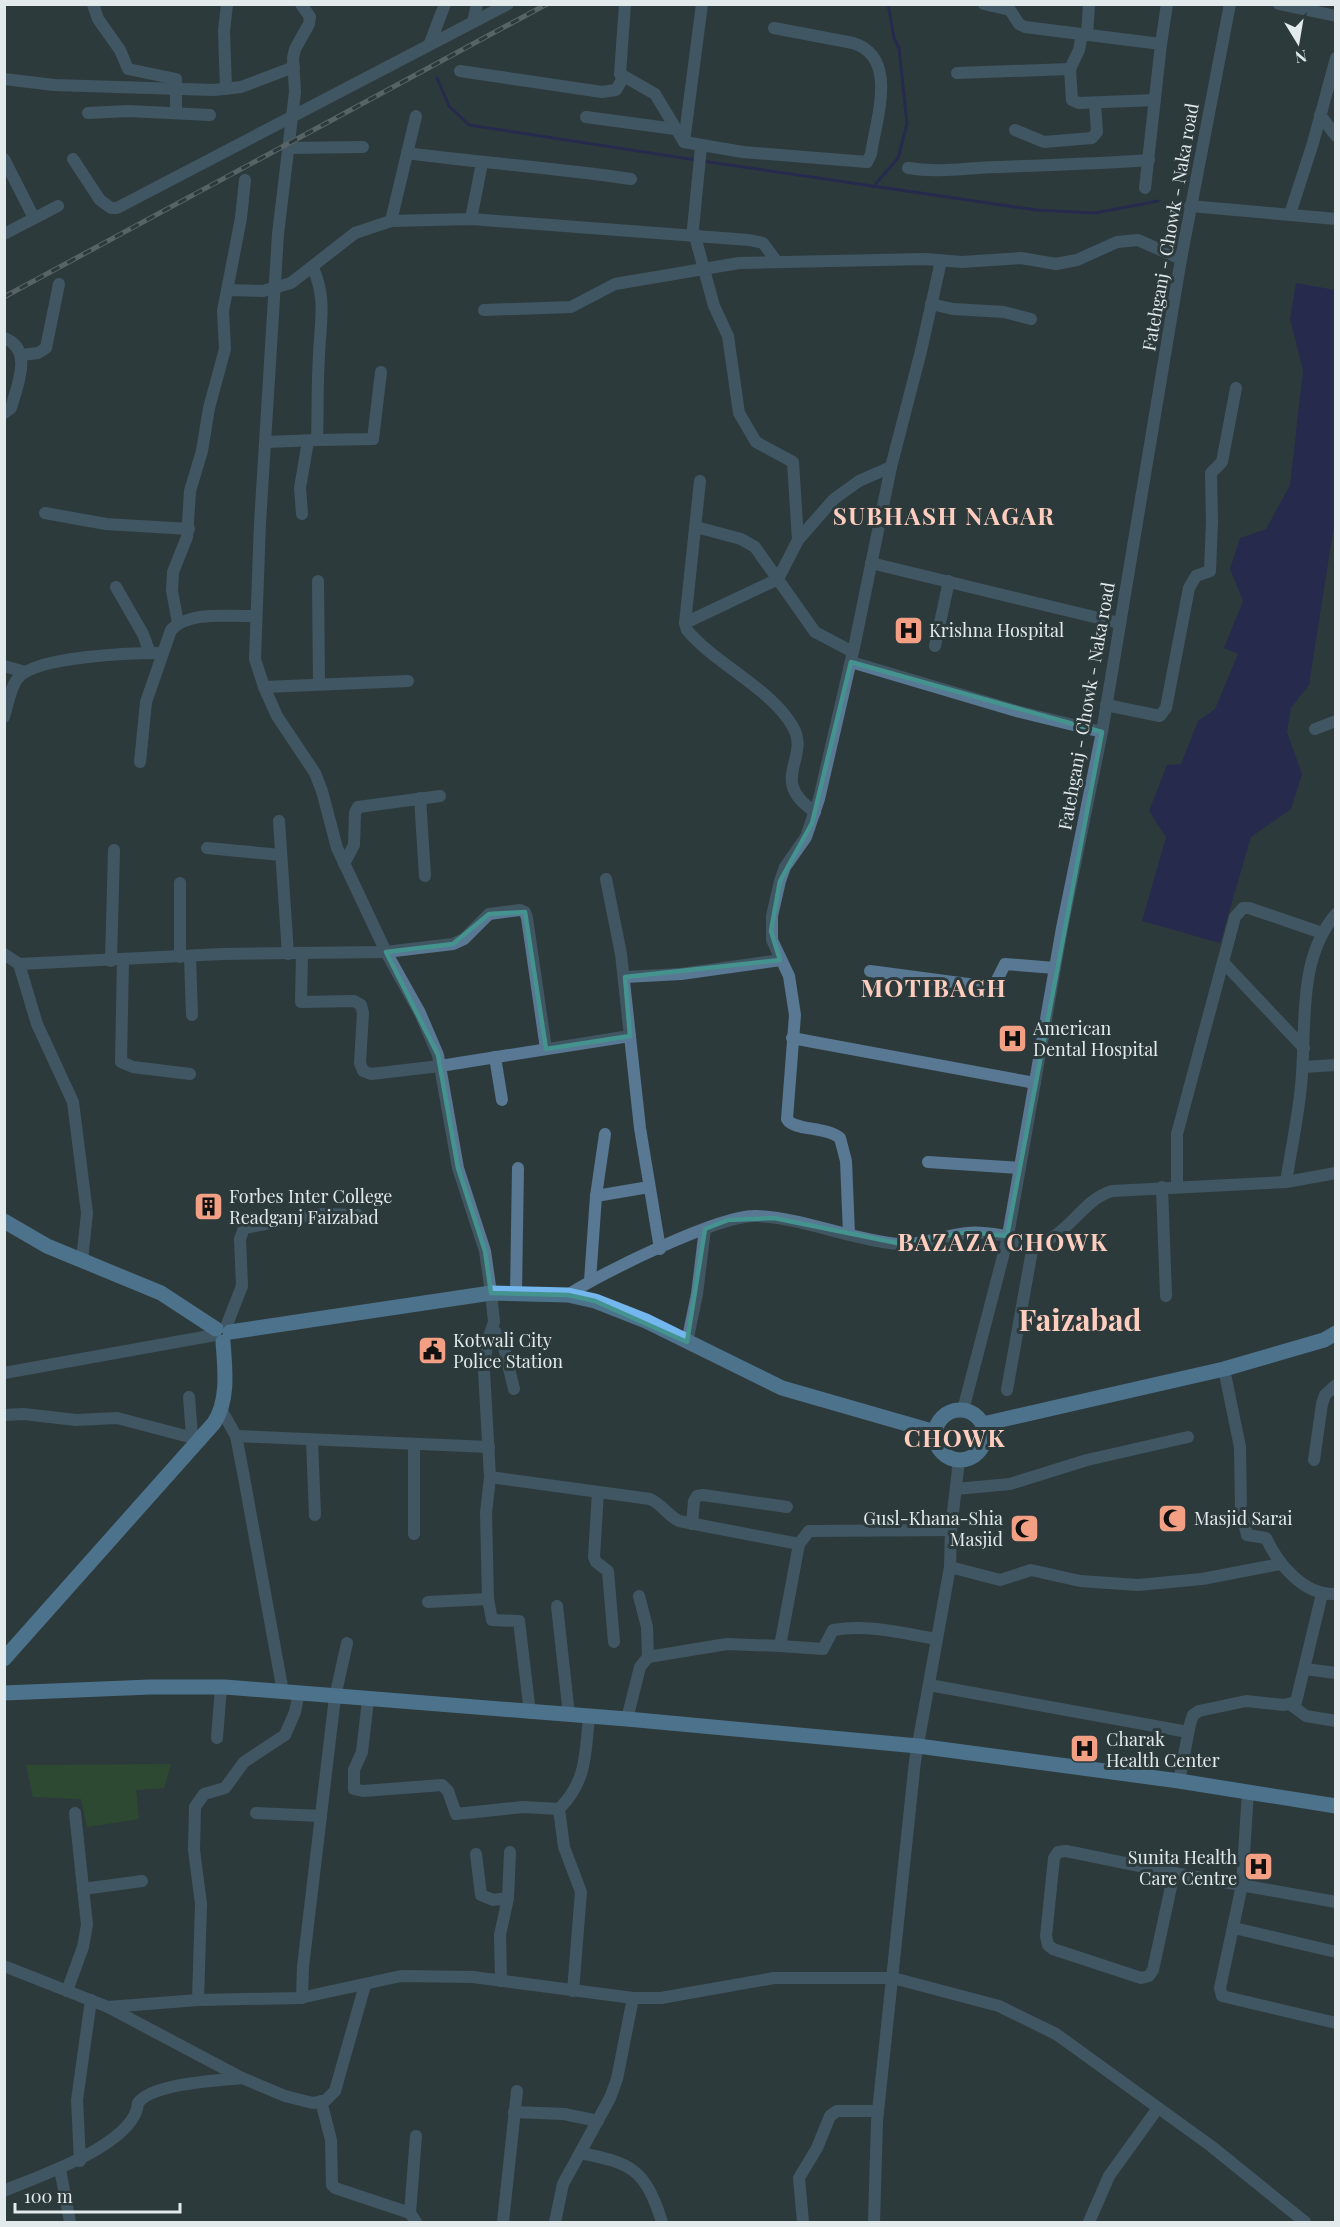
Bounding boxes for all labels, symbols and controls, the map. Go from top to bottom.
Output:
north arrow [1268,12,1328,72]
text: N [1293,46,1309,69]
street label: Fatehganj - Chowk - Naka road [1136,101,1204,353]
district label: SUBHASH NAGAR [833,499,1055,531]
street label: Fatehganj - Chowk - Naka road [1052,580,1120,832]
hospital icon: Krishna Hospital [892,614,924,646]
place label: Krishna Hospital [929,618,1064,642]
district label: MOTIBAGH [861,971,1007,1003]
place label: American Dental Hospital [1032,1016,1158,1061]
hospital icon: American Dental Hospital [996,1022,1028,1054]
place label: Forbes Inter College Readganj Faizabad [229,1184,392,1229]
building icon: Forbes Inter College Readganj Faizabad [192,1190,224,1222]
district label: BAZAZA CHOWK [897,1225,1109,1257]
district label: Faizabad [1018,1299,1142,1339]
place label: Kotwali City Police Station [453,1328,563,1373]
public building icon: Kotwali City Police Station [416,1334,448,1366]
district label: CHOWK [904,1421,1006,1453]
mosque icon: Masjid Sarai [1157,1502,1189,1534]
place label: Gusl-Khana-Shia Masjid [863,1506,1004,1551]
place label: Masjid Sarai [1194,1506,1293,1530]
mosque icon: Gusl-Khana-Shia Masjid [1008,1512,1040,1544]
place label: Charak Health Center [1106,1727,1220,1772]
hospital icon: Charak Health Center [1069,1733,1101,1765]
place label: Sunita Health Care Centre [1128,1845,1237,1890]
hospital icon: Sunita Health Care Centre [1242,1851,1274,1883]
scale bar [15,2176,180,2214]
text: 100 m [24,2184,73,2208]

